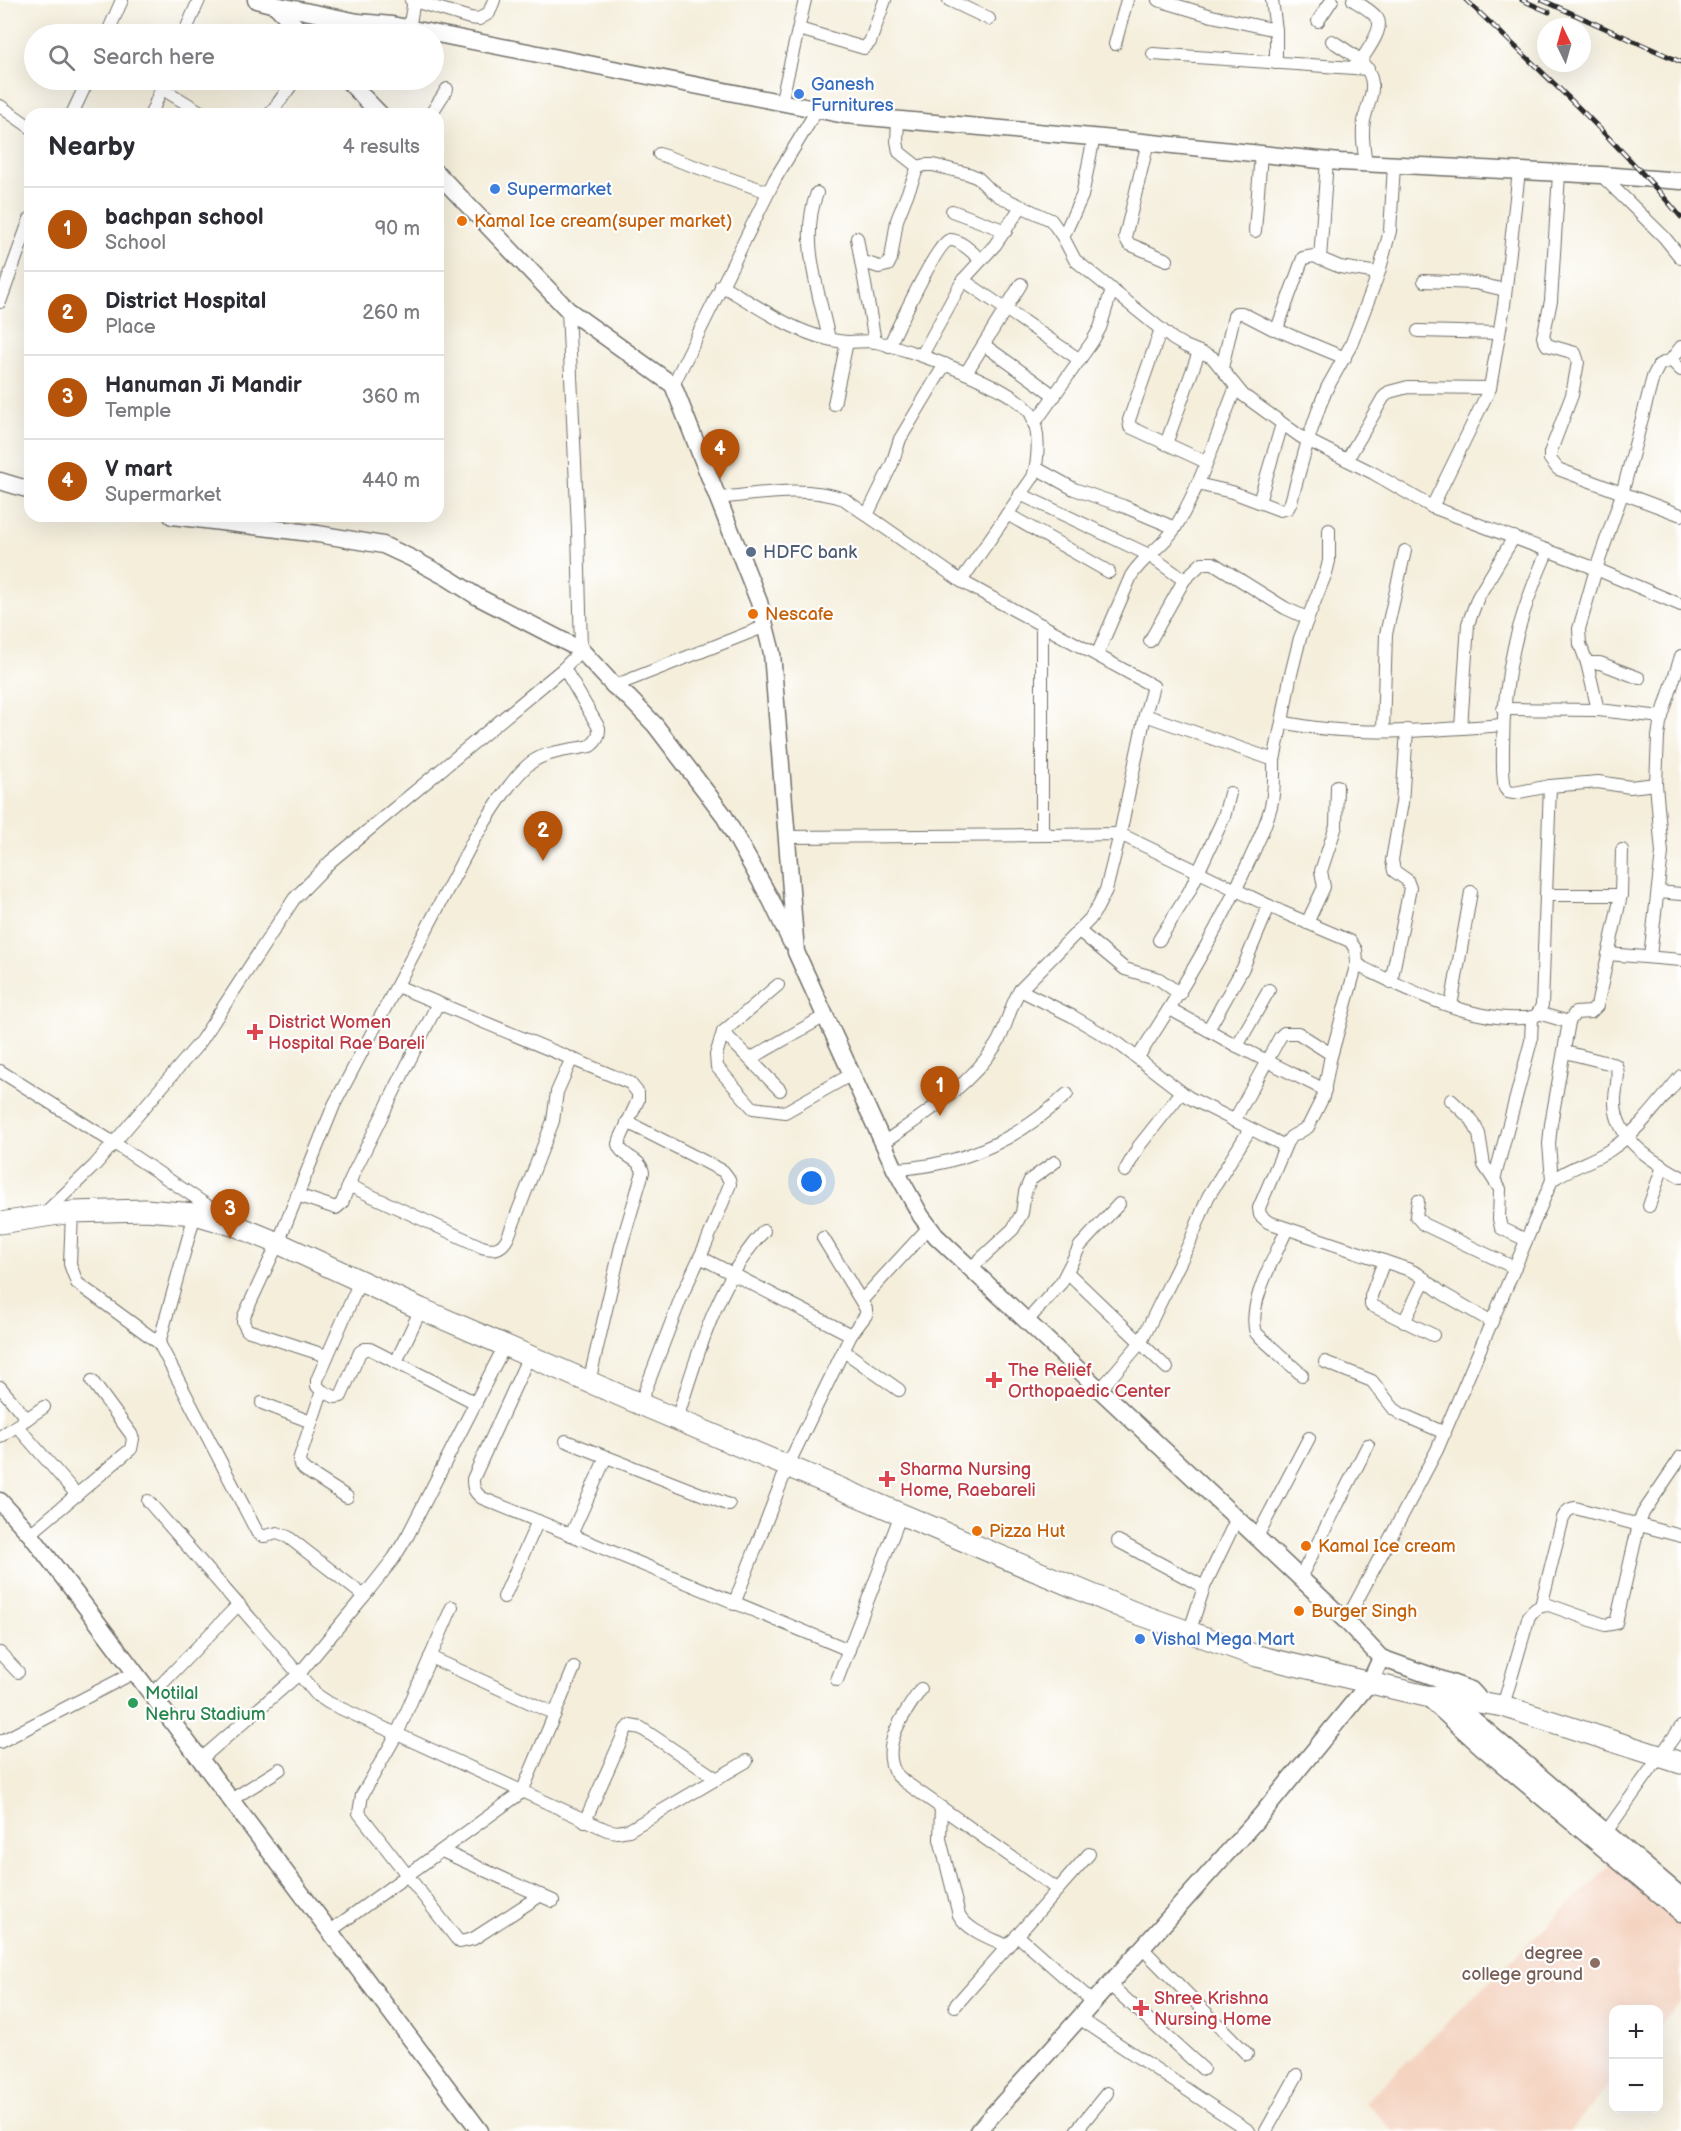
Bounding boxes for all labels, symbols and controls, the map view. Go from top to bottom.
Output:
north arrow [1537,18,1591,72]
search box [24,24,444,90]
icon: search [45,41,78,74]
text: Search here [93,44,215,71]
place label: Ganesh Furnitures [811,74,894,116]
marker: Ganesh Furnitures [792,87,806,101]
text: Nearby [48,132,135,163]
text: 4 results [342,135,420,159]
place label: Supermarket [507,179,612,200]
marker: Supermarket [488,182,502,196]
text: bachpan school [105,204,264,231]
place label: Kamal Ice cream(super market) [474,211,733,232]
marker: Kamal Ice cream(super market) [455,214,469,228]
text: 1 [63,217,72,241]
text: 90 m [375,217,420,241]
text: School [105,231,166,255]
text: District Hospital [105,288,266,315]
text: 2 [62,301,73,325]
text: 260 m [362,301,420,325]
text: Place [105,315,156,339]
text: Hanuman Ji Mandir [105,372,302,399]
text: 3 [62,385,73,409]
text: 360 m [362,385,420,409]
text: Temple [105,399,171,423]
pin: 4 [700,430,740,479]
text: V mart [105,456,172,483]
text: 4 [62,469,73,493]
text: 440 m [362,469,420,493]
text: Supermarket [105,483,221,507]
place label: HDFC bank [763,542,857,563]
marker: HDFC bank [744,545,758,559]
place label: Nescafe [765,604,834,625]
marker: Nescafe [746,607,760,621]
pin: 2 [524,812,562,861]
place label: District Women Hospital Rae Bareli [268,1012,425,1054]
marker: District Women Hospital Rae Bareli [246,1023,264,1041]
pin: 1 [920,1066,960,1116]
your location [797,1167,826,1196]
pin: 3 [210,1190,250,1239]
place label: The Relief Orthopaedic Center [1008,1360,1171,1402]
marker: The Relief Orthopaedic Center [985,1371,1003,1389]
place label: Sharma Nursing Home, Raebareli [900,1459,1036,1501]
marker: Sharma Nursing Home, Raebareli [878,1470,896,1488]
place label: Pizza Hut [989,1521,1066,1542]
marker: Pizza Hut [970,1524,984,1538]
place label: Kamal Ice cream [1318,1536,1456,1557]
marker: Kamal Ice cream [1299,1539,1313,1553]
place label: Burger Singh [1311,1601,1417,1622]
marker: Burger Singh [1292,1604,1306,1618]
place label: Vishal Mega Mart [1152,1629,1295,1650]
marker: Vishal Mega Mart [1133,1632,1147,1646]
place label: Motilal Nehru Stadium [145,1683,266,1725]
marker: Motilal Nehru Stadium [126,1696,140,1710]
place label: degree college ground [1462,1943,1583,1985]
marker: degree college ground [1588,1956,1602,1970]
place label: Shree Krishna Nursing Home [1154,1988,1272,2030]
marker: Shree Krishna Nursing Home [1132,1999,1150,2017]
map controls [1609,2005,1663,2113]
button: + [1609,2005,1663,2059]
button: − [1609,2059,1663,2113]

